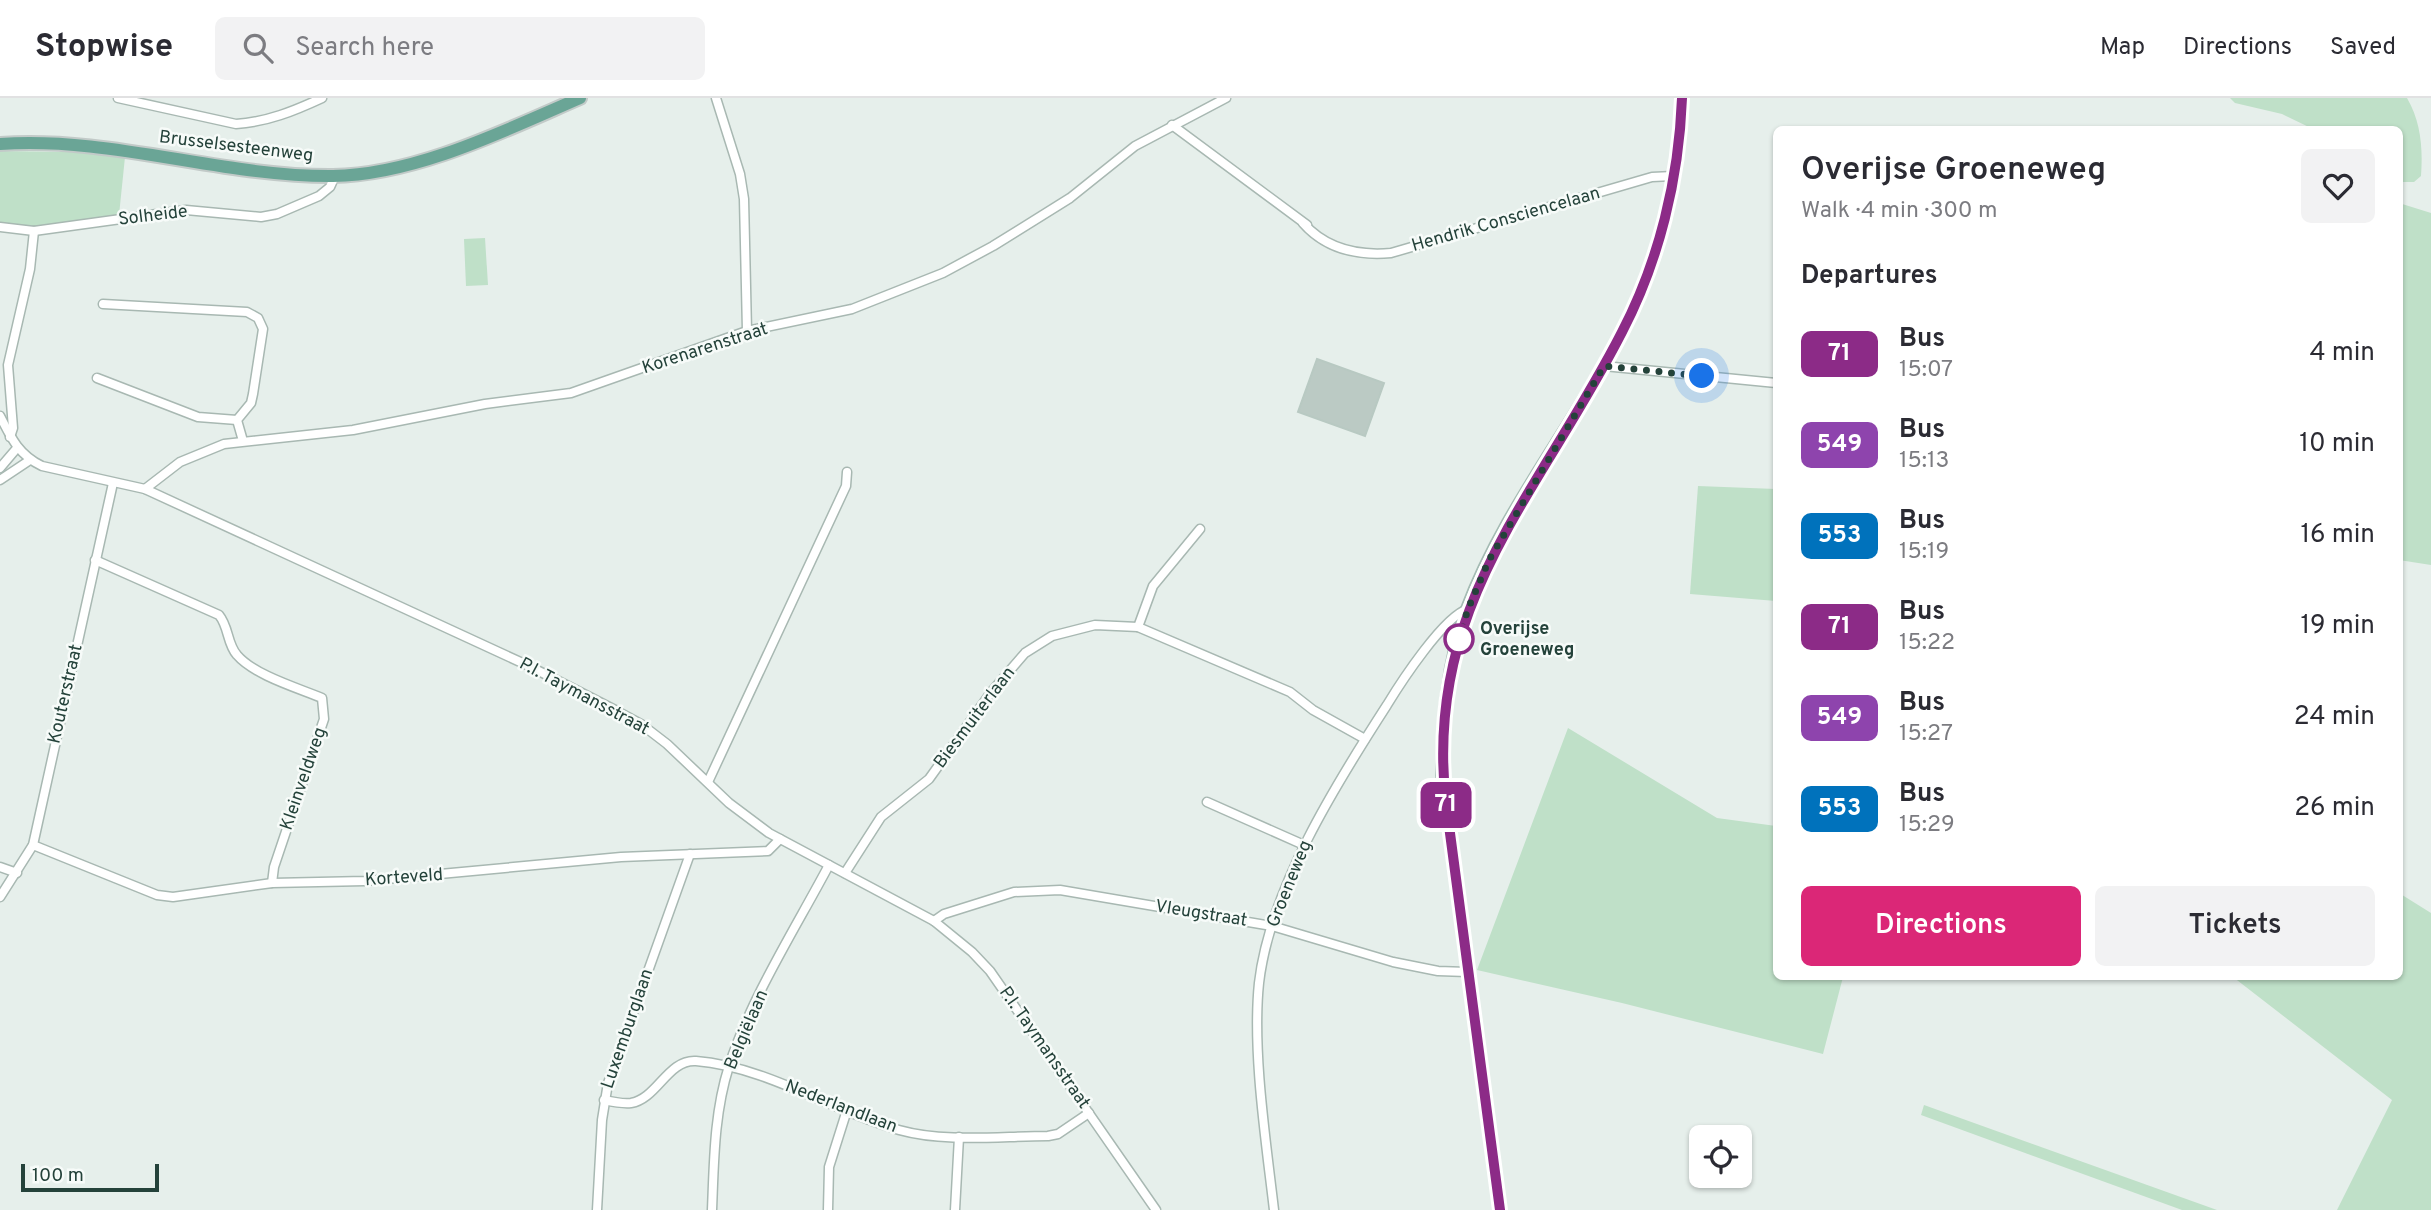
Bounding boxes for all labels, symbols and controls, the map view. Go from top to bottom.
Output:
search box [215,17,705,80]
text: Stopwise [35,27,173,69]
icon: search [239,29,277,67]
text: Search here [295,32,434,65]
text: Map [2100,33,2145,63]
text: Directions [2183,33,2292,63]
text: Saved [2330,33,2396,63]
street label: Brusselsesteenweg [158,126,314,168]
button: heart [2301,149,2375,223]
text: Overijse Groeneweg [1801,150,2106,192]
street label: Hendrik Consciencelaan [1409,182,1603,258]
text: Walk · 4 min · 300 m [1801,197,1998,226]
street label: Solheide [117,200,189,232]
text: Departures [1801,260,1938,293]
street label: Korenarenstraat [639,318,771,380]
text: Bus [1899,323,1945,356]
text: 4 min [2309,337,2375,370]
text: 71 [1828,339,1851,369]
text: 15:07 [1899,356,1953,385]
your location [1684,358,1719,393]
text: Bus [1899,414,1945,447]
text: 10 min [2299,428,2375,461]
text: 549 [1817,430,1862,460]
text: 15:13 [1899,447,1949,476]
text: Bus [1899,505,1945,538]
text: 16 min [2300,519,2375,552]
text: 553 [1818,521,1861,551]
text: 15:19 [1899,538,1949,567]
text: Bus [1899,596,1945,629]
text: 19 min [2300,610,2375,643]
text: 71 [1828,612,1851,642]
place label: Overijse Groeneweg [1480,618,1574,662]
marker: Overijse Groeneweg [1444,624,1474,654]
text: 15:22 [1899,629,1955,658]
street label: Kouterstraat [43,642,89,746]
street label: P.I. Taymansstraat [515,653,653,741]
street label: Biesmuiterlaan [929,662,1021,774]
text: Bus [1899,687,1945,720]
text: 24 min [2294,701,2375,734]
text: 549 [1817,703,1862,733]
text: 15:27 [1899,720,1953,749]
street label: Kleinveldweg [276,724,332,834]
text: Bus [1899,778,1945,811]
line badge: 71 [1414,782,1478,828]
text: 71 [1435,790,1457,820]
text: 26 min [2294,792,2375,825]
text: 553 [1818,794,1861,824]
text: 15:29 [1899,811,1955,840]
street label: Groeneweg [1262,837,1318,931]
street label: Korteveld [364,864,444,892]
button: Directions [1801,886,2081,966]
button: Tickets [2095,886,2375,966]
street label: Vleugstraat [1153,895,1249,933]
street label: Luxemburglaan [597,966,659,1092]
street label: P.I. Taymansstraat [993,982,1095,1114]
street label: Belgiëlaan [720,986,774,1074]
street label: Nederlandlaan [781,1075,901,1139]
map controls [1689,1125,1752,1188]
button: locate [1689,1125,1752,1188]
scale bar [21,1161,159,1193]
text: 100 m [32,1164,84,1188]

